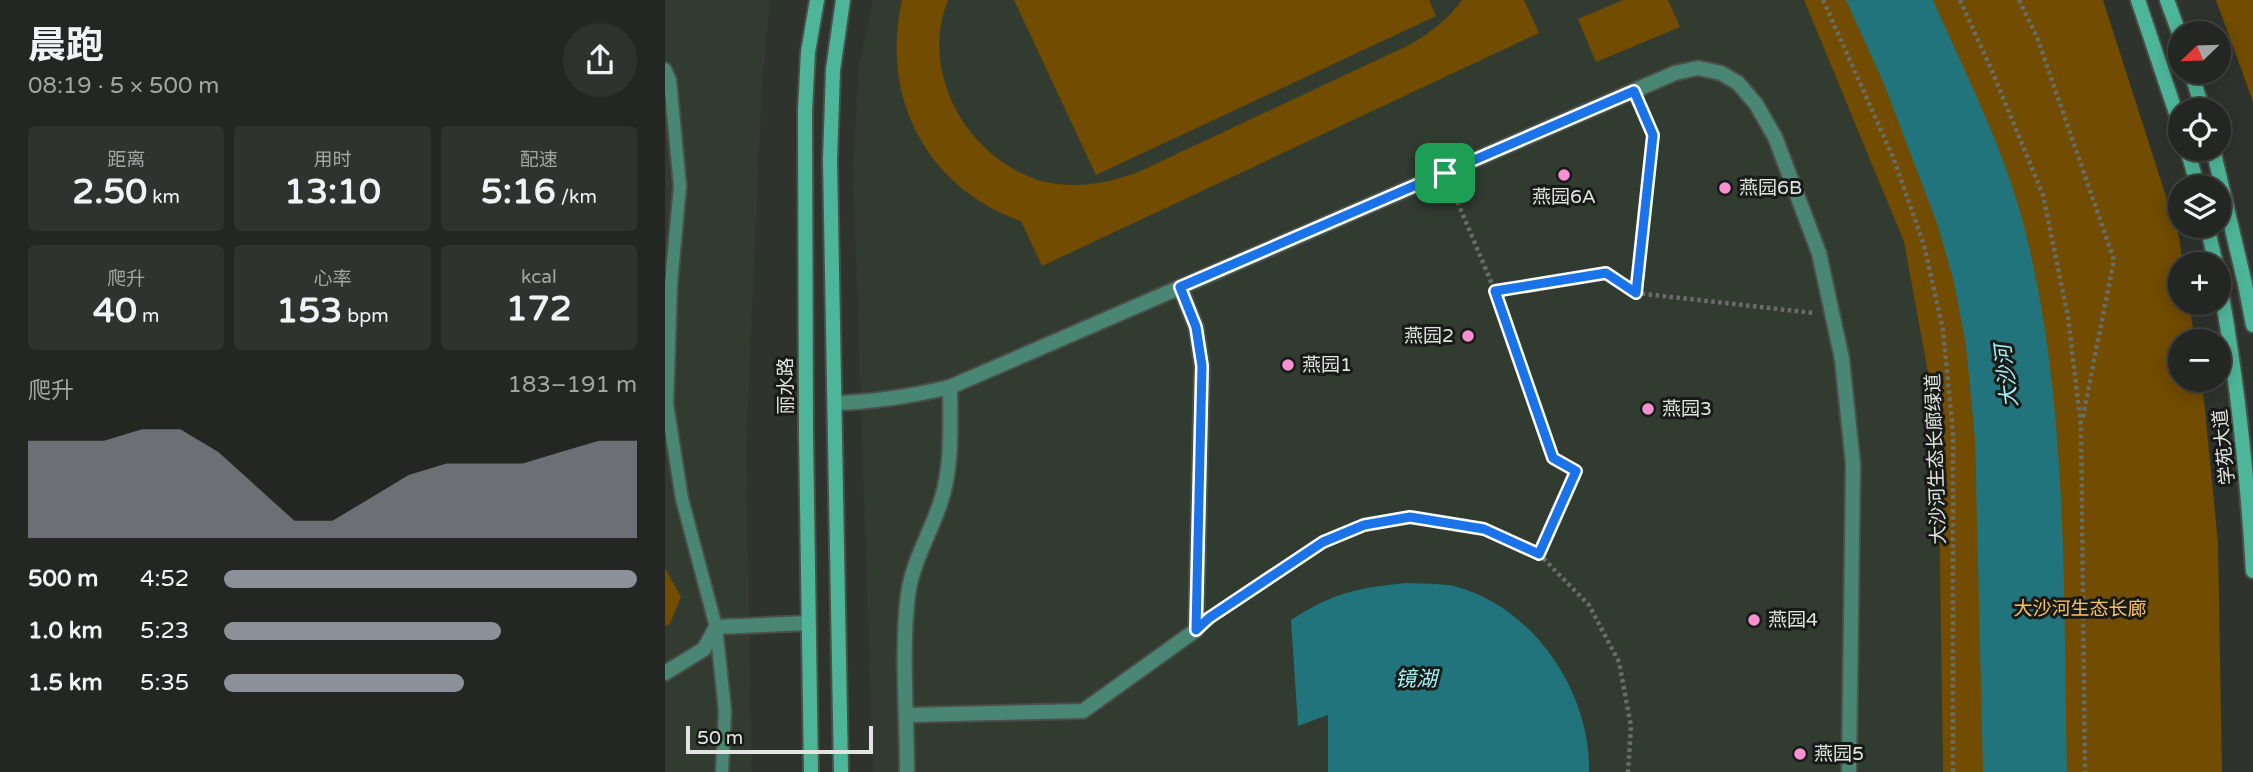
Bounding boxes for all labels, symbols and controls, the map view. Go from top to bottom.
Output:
north arrow [2168,21,2231,84]
map controls [2168,21,2231,392]
text: 晨跑 [28,23,104,69]
button: share [563,23,637,97]
text: 08:19 · 5 × 500 m [28,72,219,100]
button: locate [2168,98,2231,161]
pin [1415,143,1475,203]
text: 距离 [107,149,145,171]
text: 用时 [313,149,352,171]
text: 配速 [520,149,558,171]
icon: arrive [1426,154,1464,192]
marker: 燕园6A [1556,167,1572,183]
text: 2.50 [72,171,147,213]
text: 13:10 [284,171,381,213]
text: 5:16 [481,171,556,213]
button: layers [2168,175,2231,238]
place label: 燕园6B [1739,177,1802,199]
marker: 燕园6B [1717,180,1733,196]
text: km [147,186,180,208]
text: /km [556,186,597,208]
place label: 燕园6A [1532,186,1596,208]
button: + [2168,252,2231,315]
text: kcal [521,266,557,288]
text: 爬升 [107,268,145,290]
text: 心率 [313,268,352,290]
text: 172 [506,288,572,330]
text: 40 [93,290,137,332]
text: 153 [276,290,342,332]
text: m [137,305,159,327]
text: bpm [342,305,389,327]
place label: 燕园2 [1404,325,1454,347]
marker: 燕园2 [1460,328,1476,344]
button: − [2168,329,2231,392]
water label: 大沙河 [1990,339,2023,409]
place label: 燕园1 [1302,354,1352,376]
street label: 丽水路 [775,357,797,415]
marker: 燕园1 [1280,357,1296,373]
text: 183–191 m [508,371,637,399]
street label: 大沙河生态长廊绿道 [1922,373,1950,545]
text: 爬升 [28,377,74,405]
place label: 燕园3 [1662,398,1712,420]
marker: 燕园3 [1640,401,1656,417]
street label: 学苑大道 [2209,408,2239,486]
text: 500 m [28,565,98,593]
text: 4:52 [140,565,189,593]
park label: 大沙河生态长廊 [2013,598,2147,620]
place label: 燕园4 [1768,609,1818,631]
marker: 燕园4 [1746,612,1762,628]
text: 1.0 km [28,617,103,645]
text: 5:23 [140,617,189,645]
water label: 镜湖 [1395,667,1440,692]
text: 1.5 km [28,669,103,697]
text: 5:35 [140,669,189,697]
scale bar [686,723,873,755]
text: 50 m [697,727,743,749]
place label: 燕园5 [1814,743,1864,765]
marker: 燕园5 [1792,746,1808,762]

